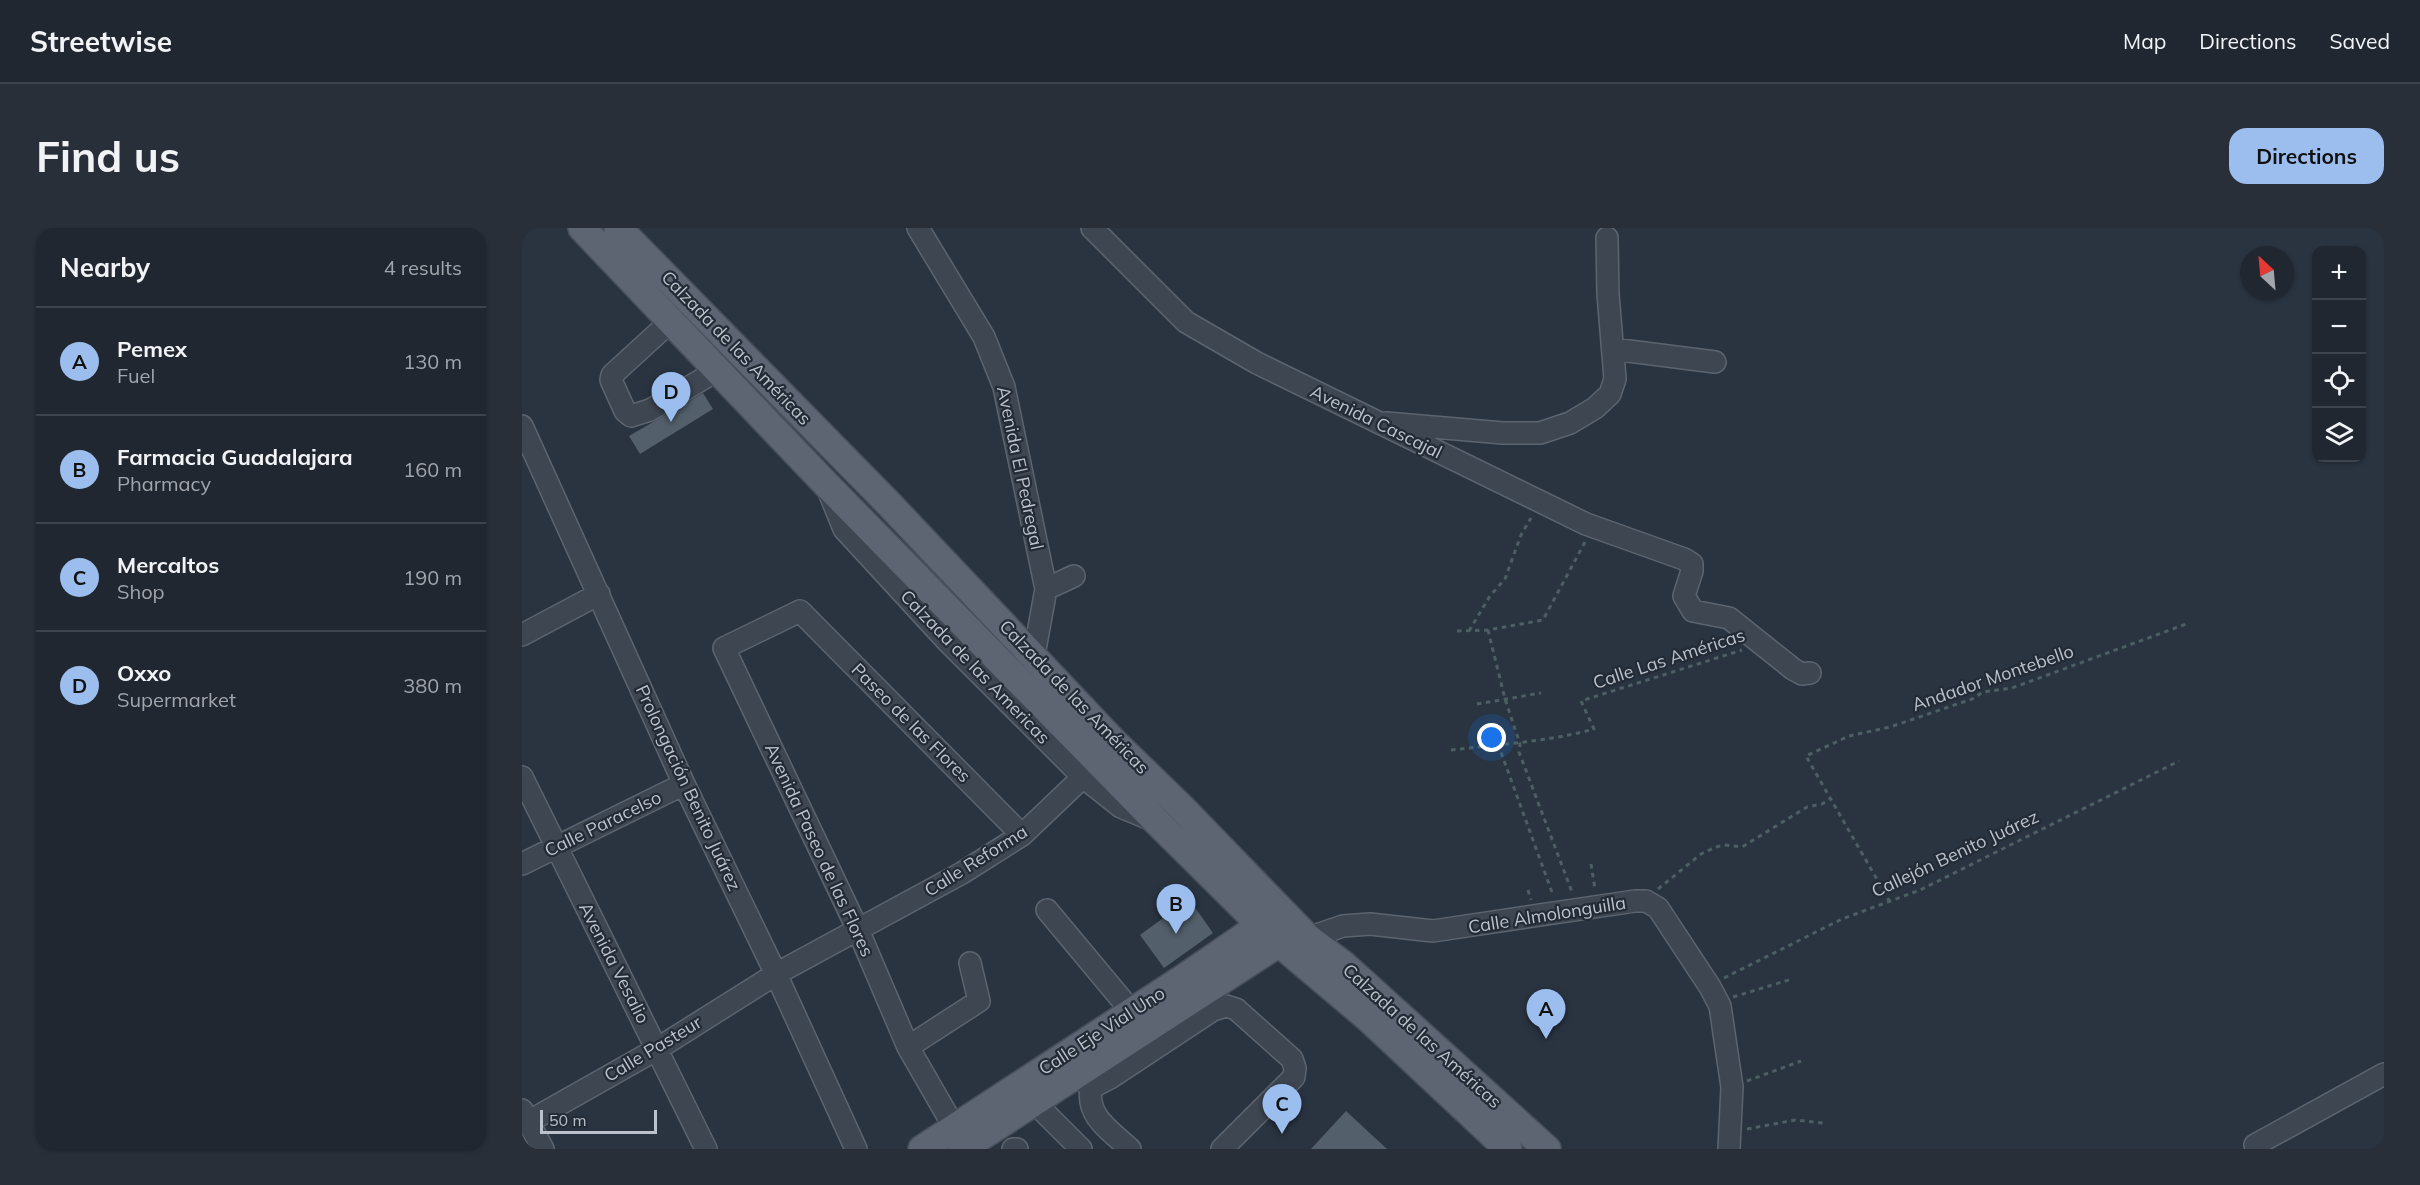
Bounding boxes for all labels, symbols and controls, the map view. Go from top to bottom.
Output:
text: Streetwise [30,24,172,59]
text: Map [2123,28,2166,54]
text: Directions [2199,28,2296,54]
text: Saved [2329,28,2390,54]
button: Directions [2229,128,2384,184]
text: Find us [36,130,180,183]
north arrow [2240,246,2294,300]
map controls [2312,246,2366,462]
button: + [2312,246,2366,300]
text: Nearby [60,251,150,284]
text: 4 results [384,255,462,280]
street label: Calzada de las Américas [657,266,816,430]
button: − [2312,300,2366,354]
text: Pemex [117,335,187,363]
text: A [72,349,87,374]
text: 130 m [403,349,462,374]
button: locate [2312,354,2366,408]
text: Fuel [117,363,155,388]
pin: D [652,372,690,422]
street label: Avenida Cascajal [1307,380,1446,463]
street label: Avenida El Pedregal [992,384,1049,552]
button: layers [2312,408,2366,462]
text: Farmacia Guadalajara [117,443,353,471]
text: B [73,457,86,482]
text: 160 m [403,457,462,482]
text: Pharmacy [117,471,211,496]
text: Mercaltos [117,551,219,579]
text: C [73,565,86,590]
text: 190 m [403,565,462,590]
text: Shop [117,579,165,604]
street label: Calzada de las Americas [896,585,1055,749]
street label: Calzada de las Américas [995,615,1154,779]
street label: Calle Las Américas [1590,623,1748,694]
street label: Andador Montebello [1909,639,2077,716]
street label: Paseo de las Flores [847,658,976,787]
text: Oxxo [117,659,171,687]
text: D [72,673,87,698]
text: 380 m [403,673,462,698]
street label: Prolongación Benito Juárez [631,681,746,894]
text: Supermarket [117,687,236,712]
your location [1477,723,1506,752]
street label: Avenida Paseo de las Flores [760,739,879,960]
street label: Calle Paracelso [541,785,665,862]
street label: Callejón Benito Juárez [1868,805,2042,902]
street label: Calle Reforma [920,820,1032,901]
pin: B [1156,884,1196,934]
street label: Calle Almolonguilla [1466,891,1627,938]
street label: Avenida Vesalio [574,898,655,1027]
street label: Calzada de las Américas [1338,958,1506,1113]
street label: Calle Eje Vial Uno [1034,981,1169,1080]
pin: A [1526,990,1566,1039]
street label: Calle Pasteur [600,1010,706,1087]
pin: C [1262,1084,1302,1134]
scale bar [540,1107,657,1134]
text: 50 m [549,1110,586,1130]

